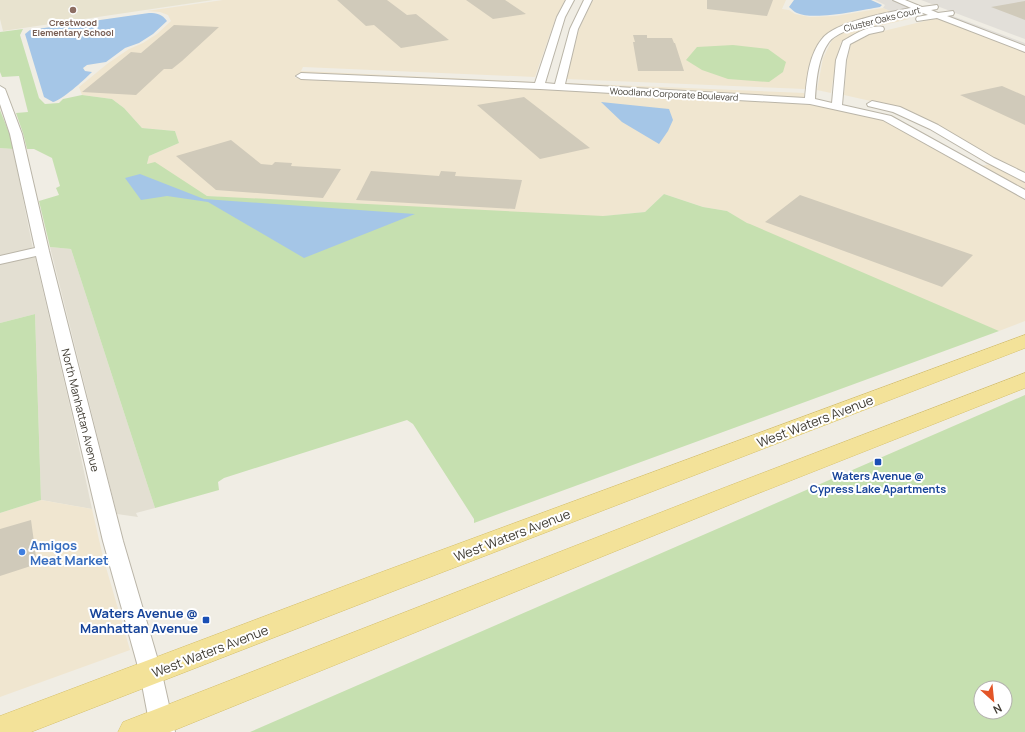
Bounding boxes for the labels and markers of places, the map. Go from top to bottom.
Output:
marker: Crestwood Elementary School [68,5,78,15]
place label: Crestwood Elementary School [32,16,114,39]
marker: Waters Avenue @ Cypress Lake Apartments [873,457,883,467]
place label: Waters Avenue @ Cypress Lake Apartments [810,468,946,496]
place label: Amigos Meat Market [30,536,109,569]
marker: Amigos Meat Market [17,547,27,557]
place label: Waters Avenue @ Manhattan Avenue [80,604,198,637]
marker: Waters Avenue @ Manhattan Avenue [201,615,211,625]

